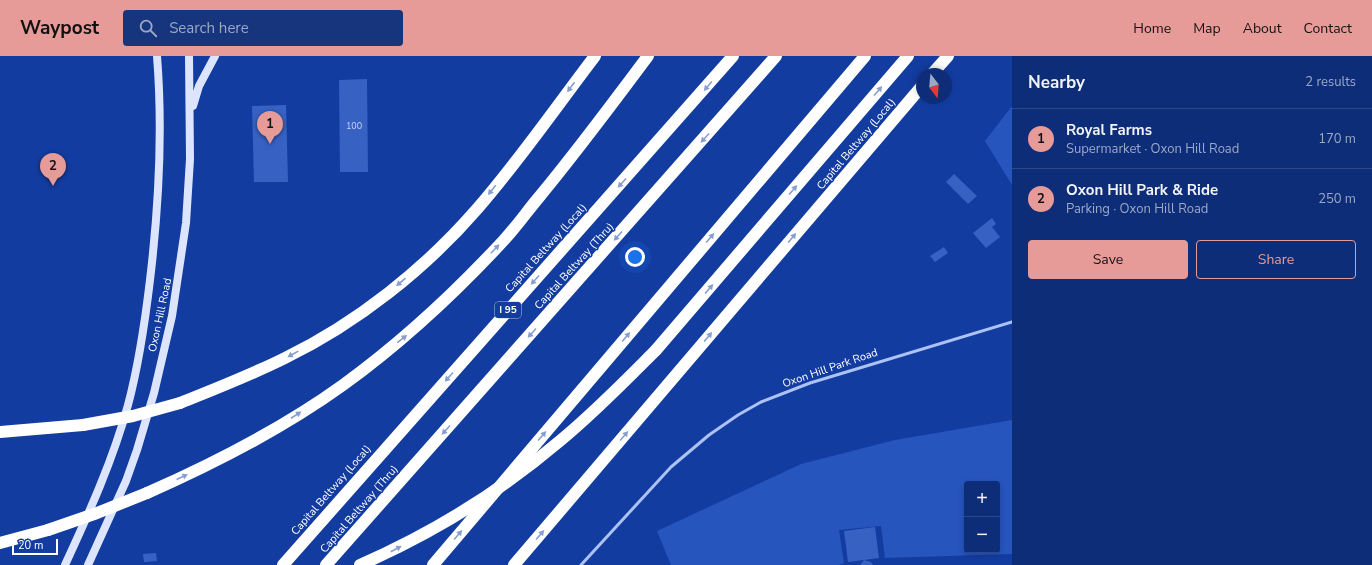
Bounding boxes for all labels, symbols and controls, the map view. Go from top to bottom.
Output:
search box [123,10,403,46]
text: Waypost [20,15,99,41]
icon: search [137,17,159,39]
text: Search here [169,18,249,38]
text: Home [1133,19,1171,38]
text: Map [1193,19,1221,38]
text: About [1243,19,1282,38]
text: Contact [1304,19,1352,38]
north arrow [916,68,952,104]
text: Nearby [1028,71,1085,94]
text: 2 results [1305,73,1356,91]
one-way arrow [704,80,713,91]
one-way arrow [567,82,576,93]
one-way arrow [873,86,882,97]
street label: Capital Beltway (Local) [813,95,899,193]
pin: 1 [257,111,283,144]
house number: 100 [346,120,362,132]
text: Royal Farms [1066,120,1152,140]
text: 1 [1037,130,1045,148]
text: 170 m [1318,130,1356,148]
one-way arrow [700,133,709,144]
text: Supermarket · Oxon Hill Road [1066,140,1239,158]
pin: 2 [40,153,66,186]
one-way arrow [617,178,626,188]
text: Oxon Hill Park & Ride [1066,180,1218,200]
one-way arrow [488,185,496,196]
one-way arrow [789,185,798,195]
text: 2 [1037,190,1045,208]
text: 250 m [1318,190,1356,208]
street label: Capital Beltway (Local) [502,200,590,296]
text: Parking · Oxon Hill Road [1066,200,1208,218]
street label: Capital Beltway (Thru) [531,219,617,313]
one-way arrow [614,230,623,241]
one-way arrow [706,233,715,243]
one-way arrow [788,233,797,244]
button: Save [1028,240,1188,279]
button: Share [1196,240,1356,279]
one-way arrow [490,244,500,254]
your location [625,247,645,267]
one-way arrow [531,275,540,285]
street label: Oxon Hill Road [145,277,175,353]
one-way arrow [395,278,406,287]
one-way arrow [704,283,713,294]
road number: I 95 [495,302,521,318]
one-way arrow [528,328,537,337]
one-way arrow [622,332,631,342]
one-way arrow [704,332,713,343]
one-way arrow [396,335,407,344]
street label: Oxon Hill Park Road [780,345,880,391]
one-way arrow [287,351,299,358]
one-way arrow [444,372,454,382]
one-way arrow [291,411,301,419]
one-way arrow [441,425,450,435]
one-way arrow [537,431,546,442]
one-way arrow [619,431,628,442]
street label: Capital Beltway (Local) [288,442,374,538]
street label: Capital Beltway (Thru) [317,462,401,556]
one-way arrow [177,474,188,480]
map controls [964,481,1000,553]
button: + [964,481,1000,517]
button: − [964,517,1000,553]
one-way arrow [453,530,462,541]
one-way arrow [535,530,544,541]
scale bar [12,537,58,556]
text: 20 m [18,538,43,553]
one-way arrow [390,545,402,552]

